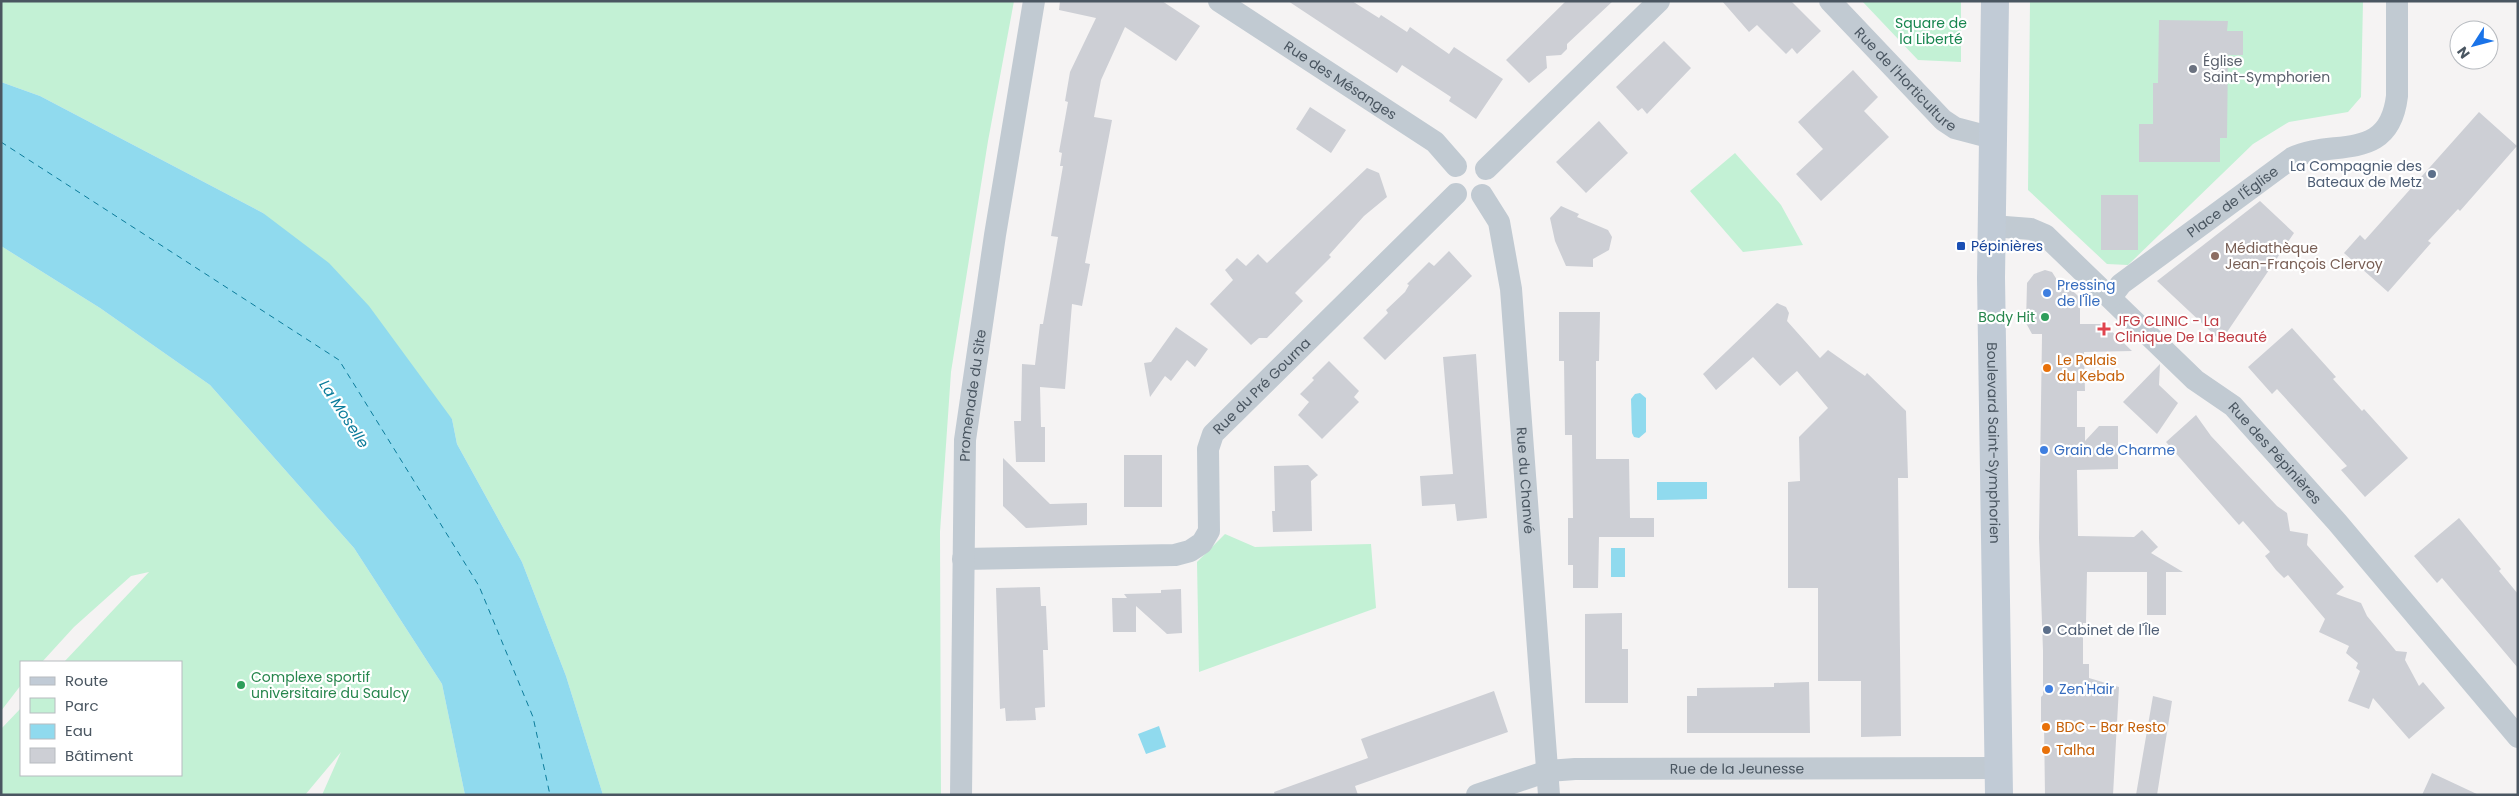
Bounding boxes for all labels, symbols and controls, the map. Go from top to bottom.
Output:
park label: Square de la Liberté [1895,13,1967,49]
north arrow [2449,20,2499,70]
street label: Rue de l'Horticulture [1850,23,1961,136]
street label: Rue des Mésanges [1280,36,1401,124]
text: N [2452,43,2475,63]
place label: Église Saint-Symphorien [2203,51,2330,87]
marker: Église Saint-Symphorien [2187,63,2199,75]
place label: La Compagnie des Bateaux de Metz [2290,156,2422,192]
street label: Place de l'Église [2183,161,2283,242]
marker: La Compagnie des Bateaux de Metz [2426,168,2438,180]
place label: Pépinières [1971,236,2043,256]
place label: Médiathèque Jean-François Clervoy [2225,238,2383,274]
marker: Pépinières [1955,240,1967,252]
marker: Médiathèque Jean-François Clervoy [2209,250,2221,262]
place label: Pressing de l'Île [2057,275,2116,311]
marker: Pressing de l'Île [2041,287,2053,299]
place label: Body Hit [1978,307,2035,327]
marker: Body Hit [2039,311,2051,323]
place label: JFG CLINIC - La Clinique De La Beauté [2115,311,2267,347]
marker: JFG CLINIC - La Clinique De La Beauté [2097,322,2111,336]
street label: Promenade du Site [955,328,991,462]
street label: Rue du Pré Gourna [1208,333,1315,439]
street label: Boulevard Saint-Symphorien [1982,342,2005,544]
place label: Le Palais du Kebab [2057,350,2125,386]
marker: Le Palais du Kebab [2041,362,2053,374]
water label: La Moselle [315,376,374,452]
street label: Rue des Pépinières [2224,397,2326,508]
street label: Rue du Chanvé [1511,426,1539,535]
place label: Grain de Charme [2054,440,2175,460]
marker: Grain de Charme [2038,444,2050,456]
place label: Cabinet de l'Île [2057,620,2160,640]
marker: Cabinet de l'Île [2041,624,2053,636]
legend [20,661,182,776]
place label: Complexe sportif universitaire du Saulcy [251,667,409,703]
text: Route [65,670,108,691]
marker: Complexe sportif universitaire du Saulcy [235,679,247,691]
place label: Zen'Hair [2059,679,2114,699]
marker: Zen'Hair [2043,683,2055,695]
text: Parc [65,695,99,716]
place label: BDC - Bar Resto [2056,717,2166,737]
text: Eau [65,720,92,741]
marker: BDC - Bar Resto [2040,721,2052,733]
place label: Talha [2056,740,2095,760]
marker: Talha [2040,744,2052,756]
text: Bâtiment [65,745,133,766]
street label: Rue de la Jeunesse [1670,758,1805,779]

